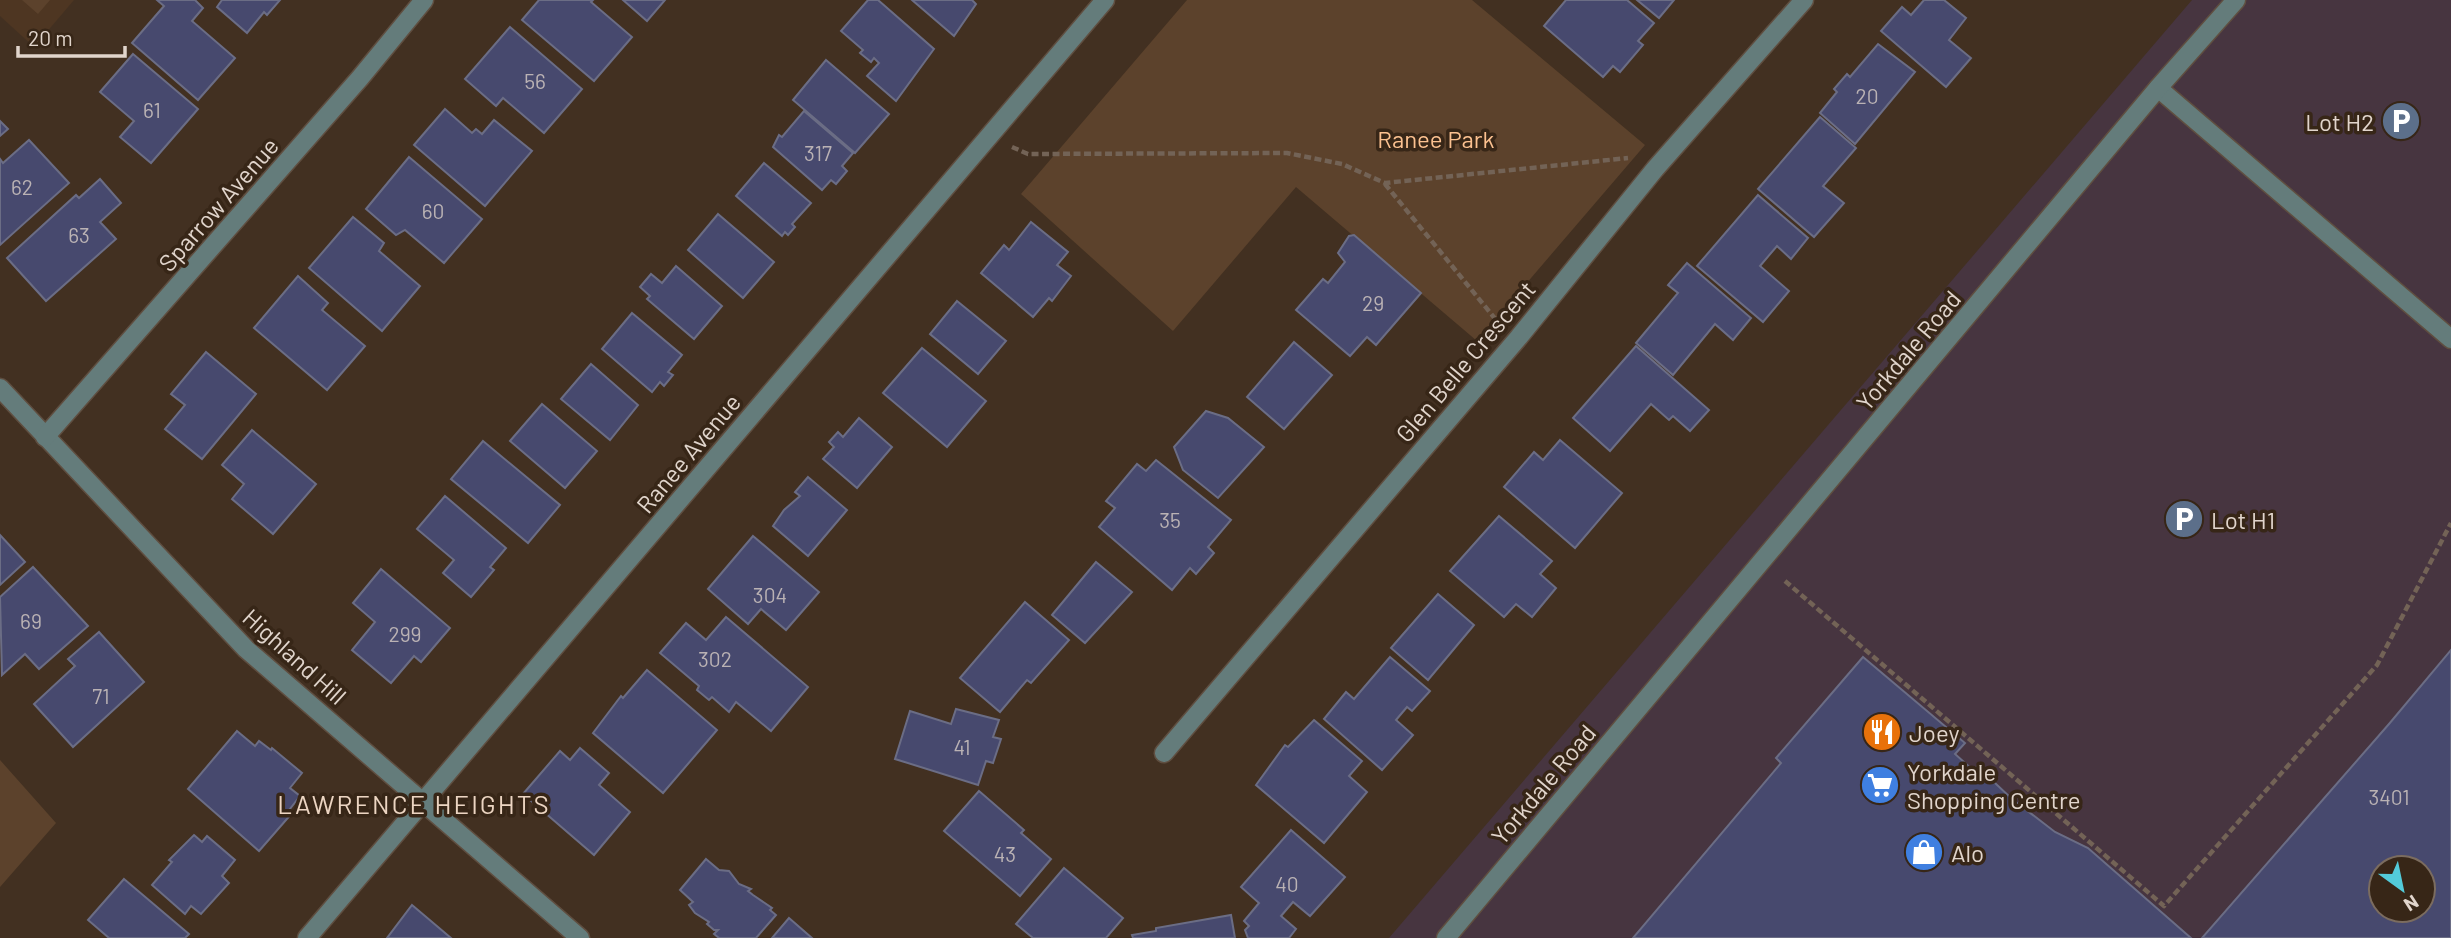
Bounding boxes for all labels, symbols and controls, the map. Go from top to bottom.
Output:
scale bar [18,14,124,58]
text: 20 m [28,25,73,50]
house number: 56 [524,68,546,93]
house number: 20 [1855,83,1879,108]
house number: 61 [143,97,161,122]
parking icon: Lot H2 [2380,100,2422,142]
place label: Lot H2 [2305,107,2374,136]
park label: Ranee Park [1377,124,1495,153]
street label: Sparrow Avenue [152,131,284,277]
house number: 317 [804,140,832,165]
house number: 62 [11,174,33,199]
house number: 60 [422,198,444,223]
house number: 63 [68,222,90,247]
street label: Glen Belle Crescent [1389,275,1541,447]
street label: Yorkdale Road [1850,284,1966,416]
house number: 29 [1362,290,1384,315]
street label: Ranee Avenue [630,388,746,518]
parking icon: Lot H1 [2163,498,2205,540]
place label: Lot H1 [2211,505,2275,534]
house number: 35 [1159,507,1181,532]
house number: 304 [753,582,787,607]
street label: Highland Hill [237,602,353,710]
house number: 69 [20,608,42,633]
house number: 299 [388,621,422,646]
house number: 302 [698,646,732,671]
house number: 71 [92,683,110,708]
restaurant icon: Joey [1861,711,1903,753]
street label: Yorkdale Road [1485,718,1601,850]
place label: Joey [1909,718,1959,747]
house number: 41 [954,734,971,759]
place label: Yorkdale Shopping Centre [1907,757,2080,814]
supermarket icon: Yorkdale Shopping Centre [1859,764,1901,806]
house number: 3401 [2368,784,2410,809]
district label: LAWRENCE HEIGHTS [277,788,551,819]
shop icon: Alo [1903,831,1945,873]
place label: Alo [1951,838,1984,867]
house number: 43 [994,841,1016,866]
north arrow [2367,854,2437,924]
house number: 40 [1275,871,1299,896]
text: N [2400,891,2423,917]

